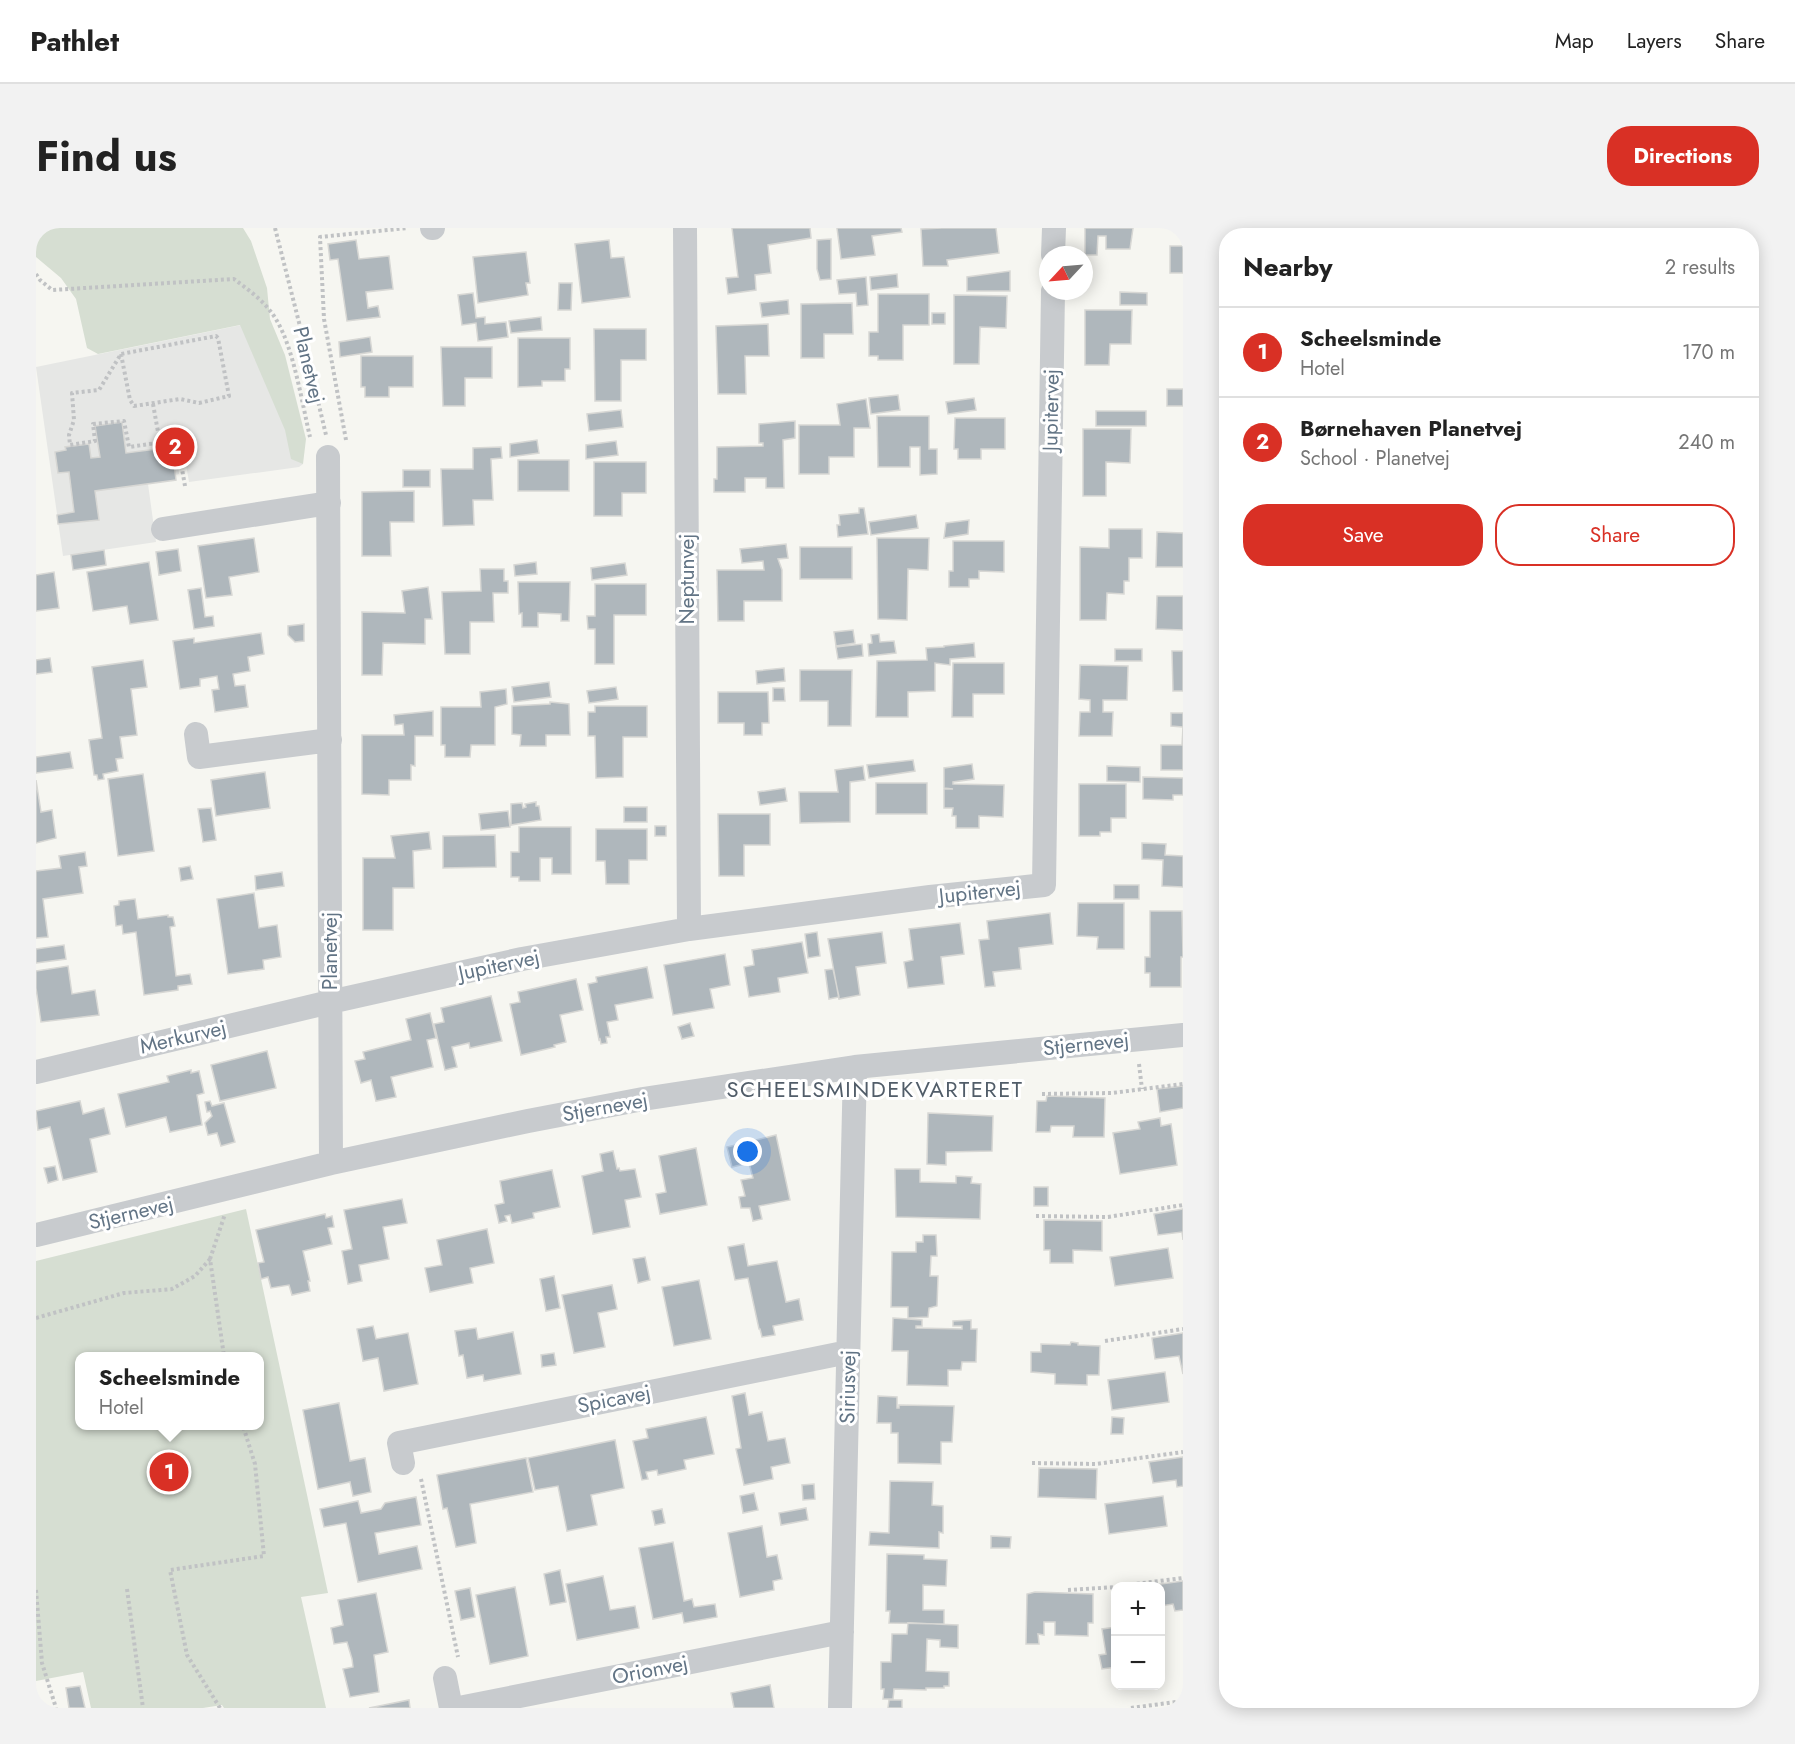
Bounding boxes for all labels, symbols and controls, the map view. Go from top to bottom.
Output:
text: Pathlet [30,21,119,62]
text: Map [1555,26,1594,56]
text: Layers [1627,26,1682,56]
text: Share [1715,26,1765,56]
text: Find us [36,126,177,187]
button: Directions [1607,126,1759,186]
north arrow [1039,246,1093,300]
text: Nearby [1243,248,1332,286]
text: 2 results [1665,253,1735,282]
text: Scheelsminde [1300,322,1441,354]
street label: Planetvej [286,323,332,407]
text: 1 [1257,338,1268,367]
text: 170 m [1682,338,1735,367]
text: Hotel [1300,354,1345,383]
street label: Jupitervej [1035,369,1067,454]
text: Børnehaven Planetvej [1300,412,1522,444]
pin: 2 [156,424,194,470]
text: 2 [1256,428,1269,457]
text: 240 m [1678,428,1735,457]
text: School · Planetvej [1300,444,1450,473]
button: Save [1243,504,1483,566]
button: Share [1495,504,1735,566]
street label: Neptunvej [672,533,702,625]
street label: Jupitervej [935,873,1022,912]
street label: Planetvej [315,912,345,990]
street label: Jupitervej [453,942,542,989]
street label: Merkurvej [137,1012,229,1062]
street label: Stjernevej [1041,1025,1131,1063]
district label: SCHEELSMINDEKVARTERET [726,1073,1024,1105]
street label: Stjernevej [560,1085,650,1129]
your location [733,1137,762,1166]
street label: Stjernevej [86,1189,176,1237]
street label: Siriusvej [832,1350,864,1424]
popup [75,1352,264,1430]
text: Scheelsminde [99,1361,240,1393]
street label: Spicavej [575,1377,653,1421]
text: Hotel [99,1393,144,1422]
pin: 1 [150,1450,188,1494]
map controls [1111,1582,1165,1690]
button: + [1111,1582,1165,1636]
button: − [1111,1636,1165,1690]
street label: Orionvej [610,1648,690,1692]

